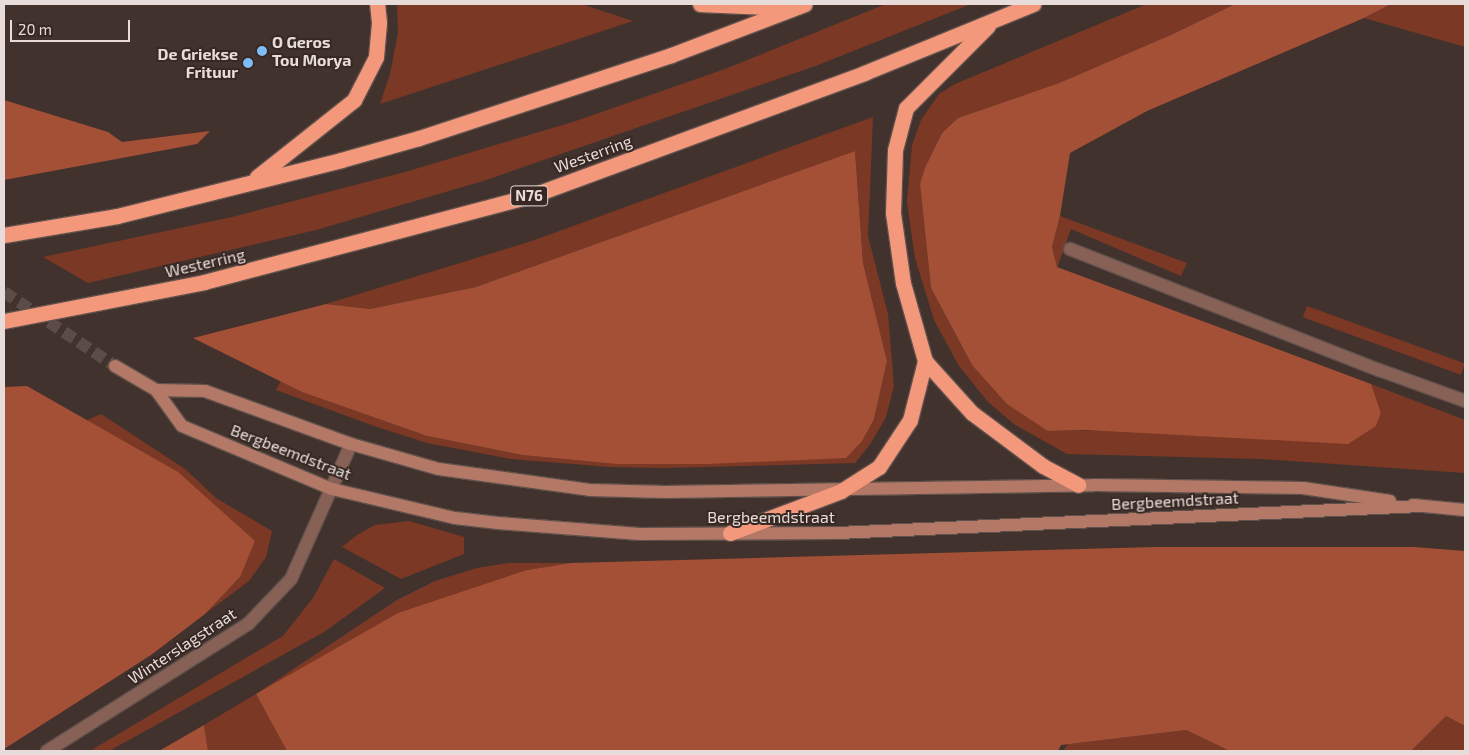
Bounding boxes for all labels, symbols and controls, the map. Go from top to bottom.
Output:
scale bar [12,10,132,42]
text: 20 m [18,20,52,38]
place label: O Geros Tou Morya [272,32,351,70]
place label: De Griekse Frituur [157,44,238,82]
marker: O Geros Tou Morya [256,45,268,57]
marker: De Griekse Frituur [242,57,254,69]
street label: Westerring [552,131,634,177]
road number: N76 [509,184,549,208]
street label: Westerring [163,245,247,281]
street label: Bergbeemdstraat [228,420,354,484]
street label: Bergbeemdstraat [1111,488,1239,514]
street label: Bergbeemdstraat [707,507,835,527]
street label: Winterslagstraat [125,604,239,688]

